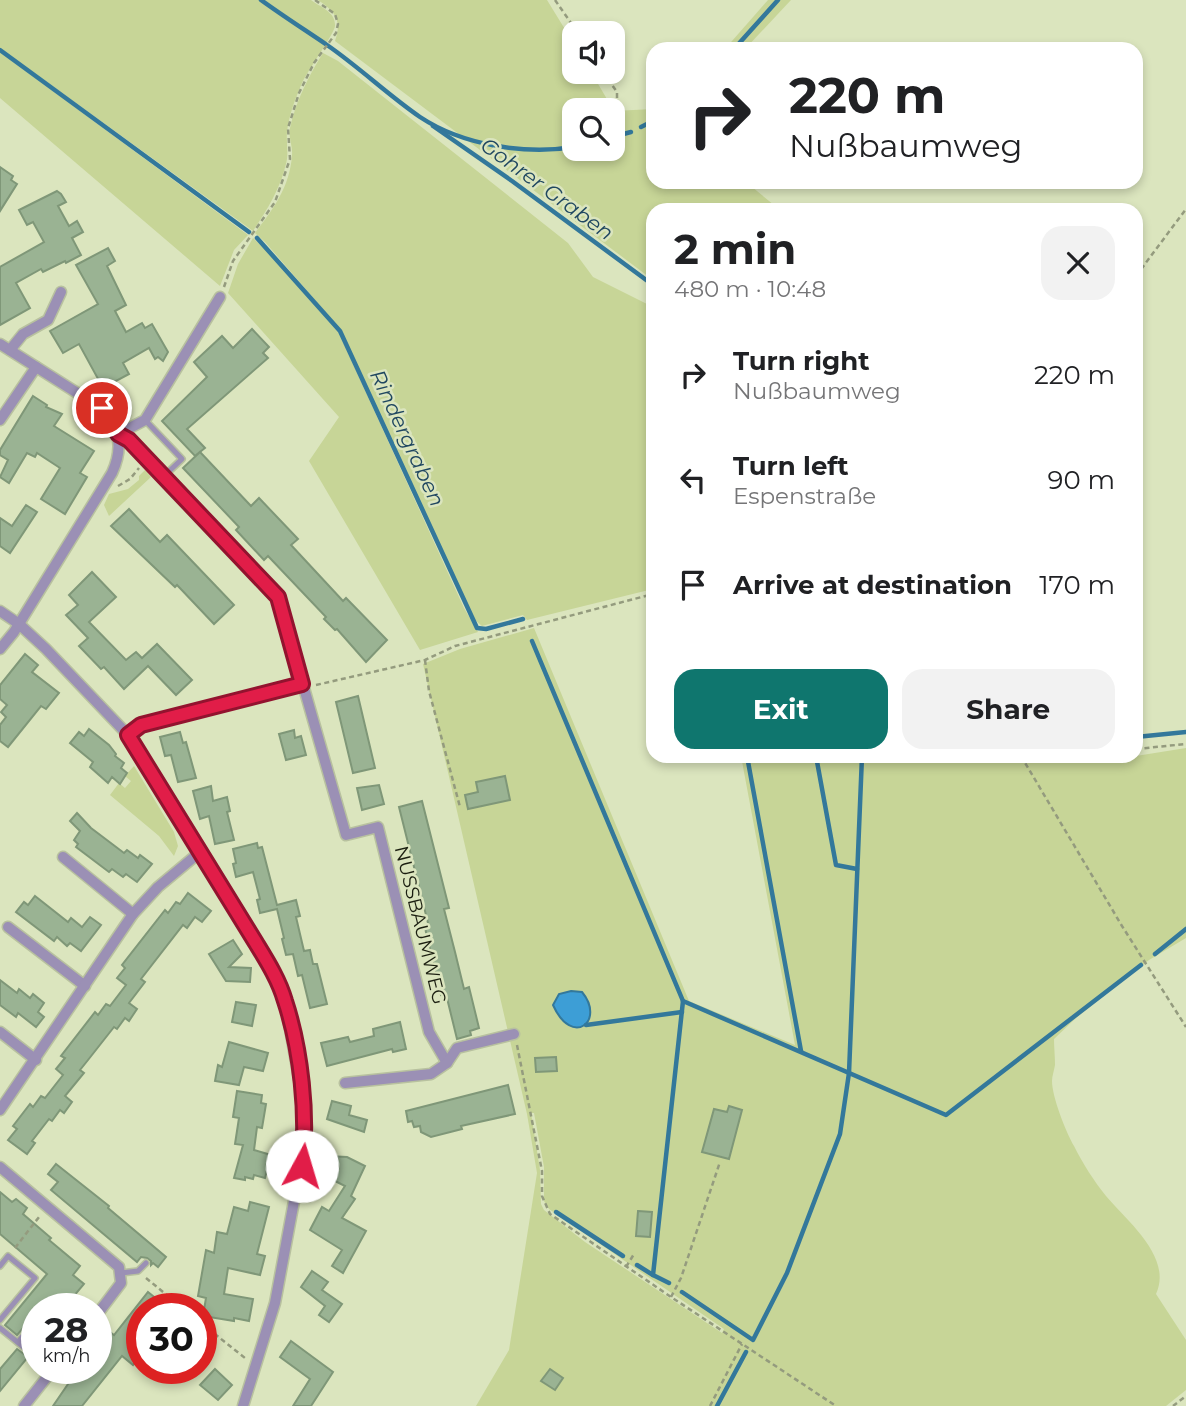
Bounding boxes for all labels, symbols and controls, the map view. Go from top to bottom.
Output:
map controls [562,21,625,161]
button: sound [562,21,625,84]
text: 220 m [789,66,945,125]
icon: right [674,70,765,161]
button: search [562,98,625,161]
text: Nußbaumweg [789,126,1022,165]
water label: Gohrer Graben [476,132,619,245]
text: 2 min [674,223,796,275]
button: close [1041,226,1115,300]
text: 480 m · 10:48 [674,275,826,303]
text: Turn right [733,345,869,377]
icon: right [674,356,712,394]
text: 220 m [1034,359,1115,391]
water label: Rindergraben [365,365,450,510]
text: Nußbaumweg [733,377,901,405]
pin [72,378,132,438]
icon: arrive [83,389,121,427]
text: Turn left [733,450,849,482]
icon: left [674,461,712,499]
text: 90 m [1048,464,1115,496]
text: Espenstraße [733,482,876,510]
icon: arrive [674,566,712,604]
text: Arrive at destination [733,569,1012,601]
text: 170 m [1039,569,1115,601]
button: Exit [674,669,888,749]
button: Share [902,669,1115,749]
street label: NUSSBAUMWEG [390,843,451,1007]
position arrow [265,1129,339,1203]
speed limit sign: 30 [126,1293,217,1384]
text: 28 [45,1308,88,1351]
text: km/h [42,1345,91,1367]

